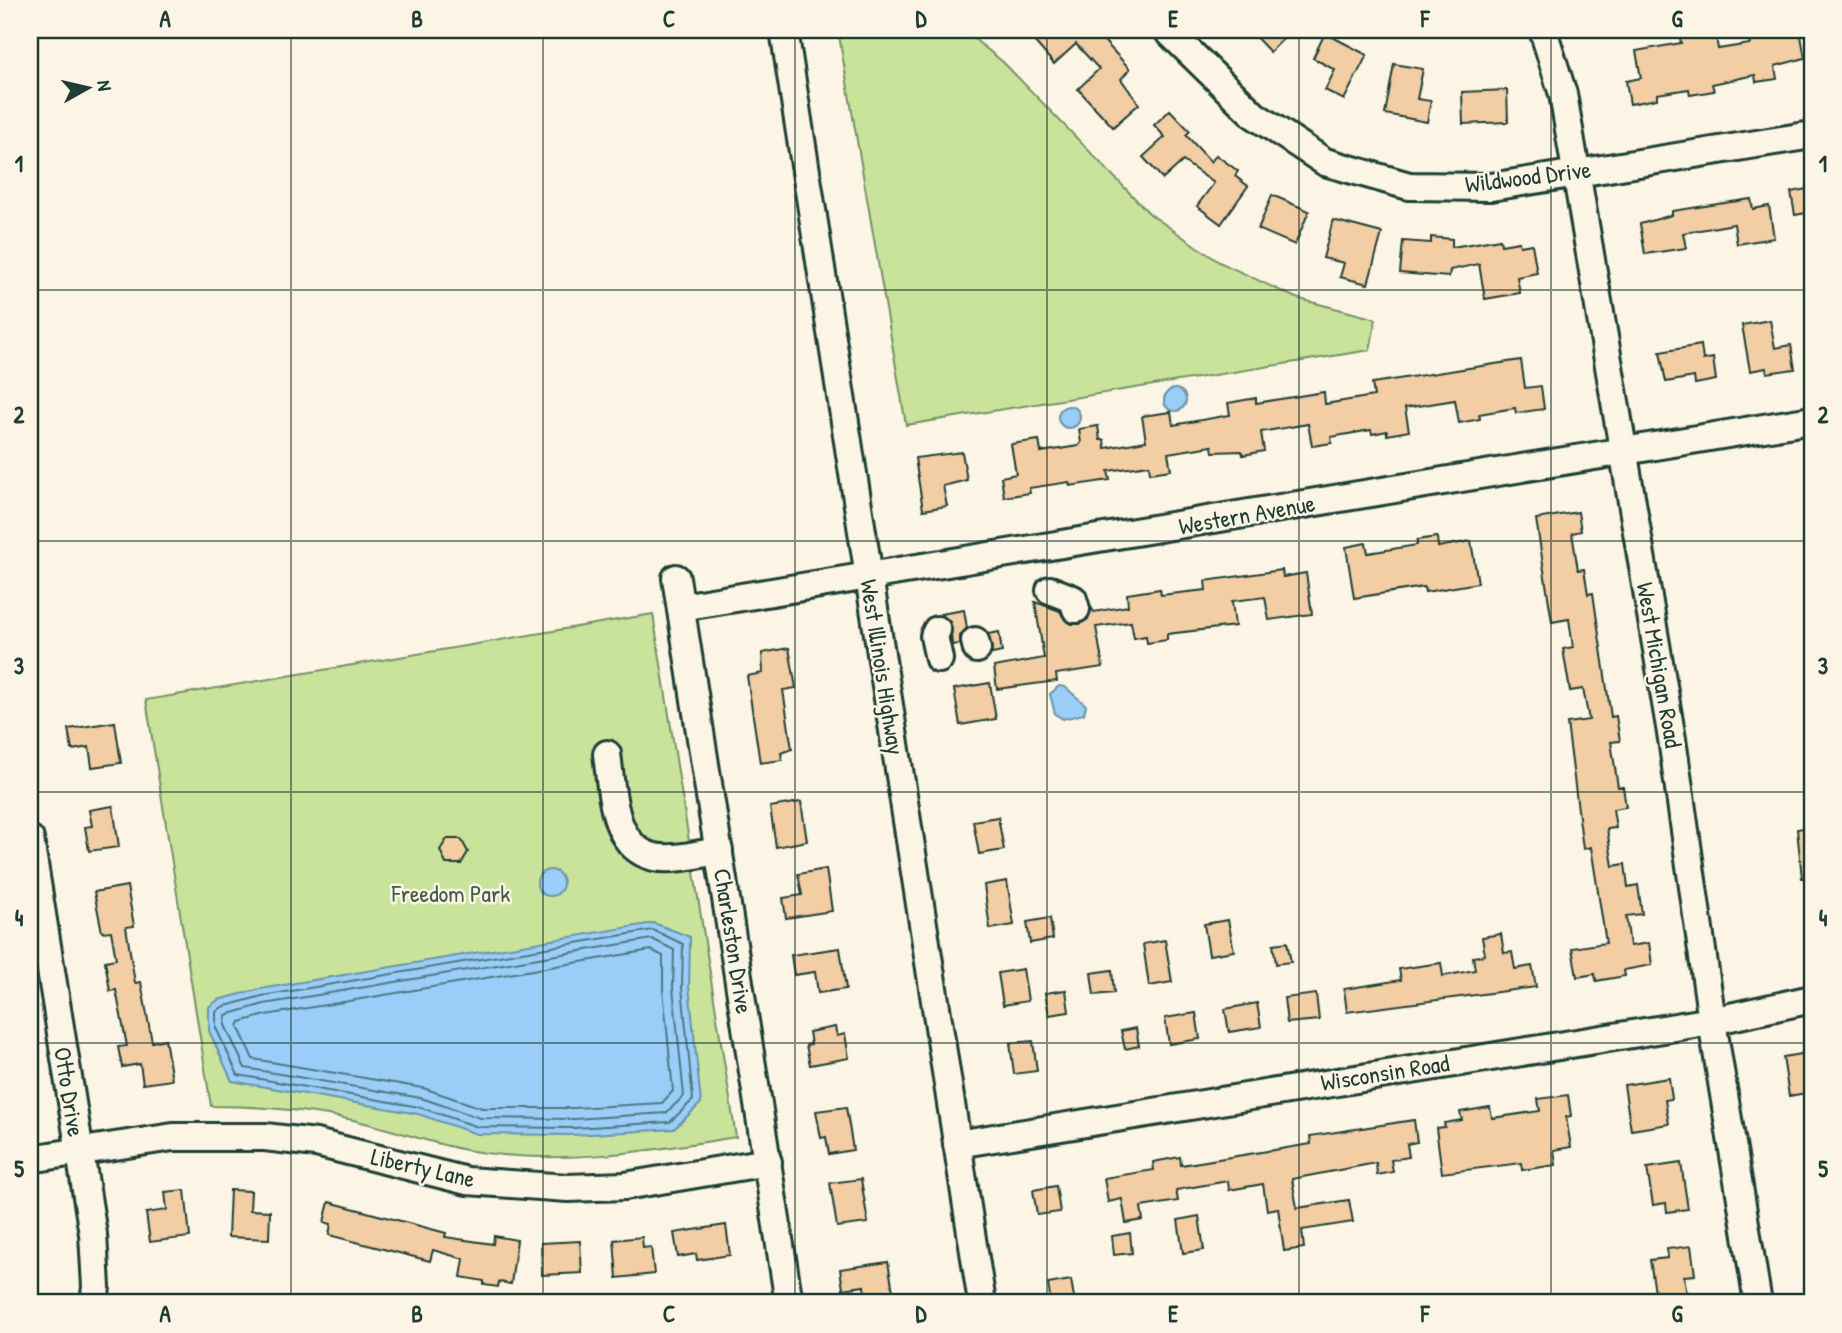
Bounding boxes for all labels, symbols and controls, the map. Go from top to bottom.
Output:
text: A [159,3,171,34]
text: B [411,3,423,34]
text: C [663,3,675,34]
text: D [916,3,928,34]
text: E [1168,3,1179,34]
text: F [1420,3,1431,34]
text: G [1671,3,1683,34]
north arrow [52,52,122,122]
text: N [91,79,118,92]
text: 1 [15,148,23,179]
text: 1 [1819,148,1827,179]
street label: Wildwood Drive [1463,152,1593,200]
text: 2 [14,399,25,430]
text: 2 [1818,399,1829,430]
street label: Western Avenue [1176,486,1318,542]
street label: West Illinois Highway [853,577,913,757]
street label: West Michigan Road [1630,580,1690,750]
text: 3 [14,650,24,681]
text: 3 [1818,650,1828,681]
street label: Charleston Drive [707,866,761,1016]
park label: Freedom Park [391,877,510,909]
text: 4 [15,902,24,933]
text: 4 [1819,902,1828,933]
street label: Otto Drive [47,1045,93,1139]
street label: Wisconsin Road [1318,1046,1451,1098]
street label: Liberty Lane [368,1140,479,1195]
text: 5 [14,1153,24,1184]
text: 5 [1818,1153,1828,1184]
text: A [159,1298,171,1329]
text: B [411,1298,423,1329]
text: C [663,1298,675,1329]
text: D [916,1298,928,1329]
text: E [1168,1298,1179,1329]
text: F [1420,1298,1431,1329]
text: G [1671,1298,1683,1329]

